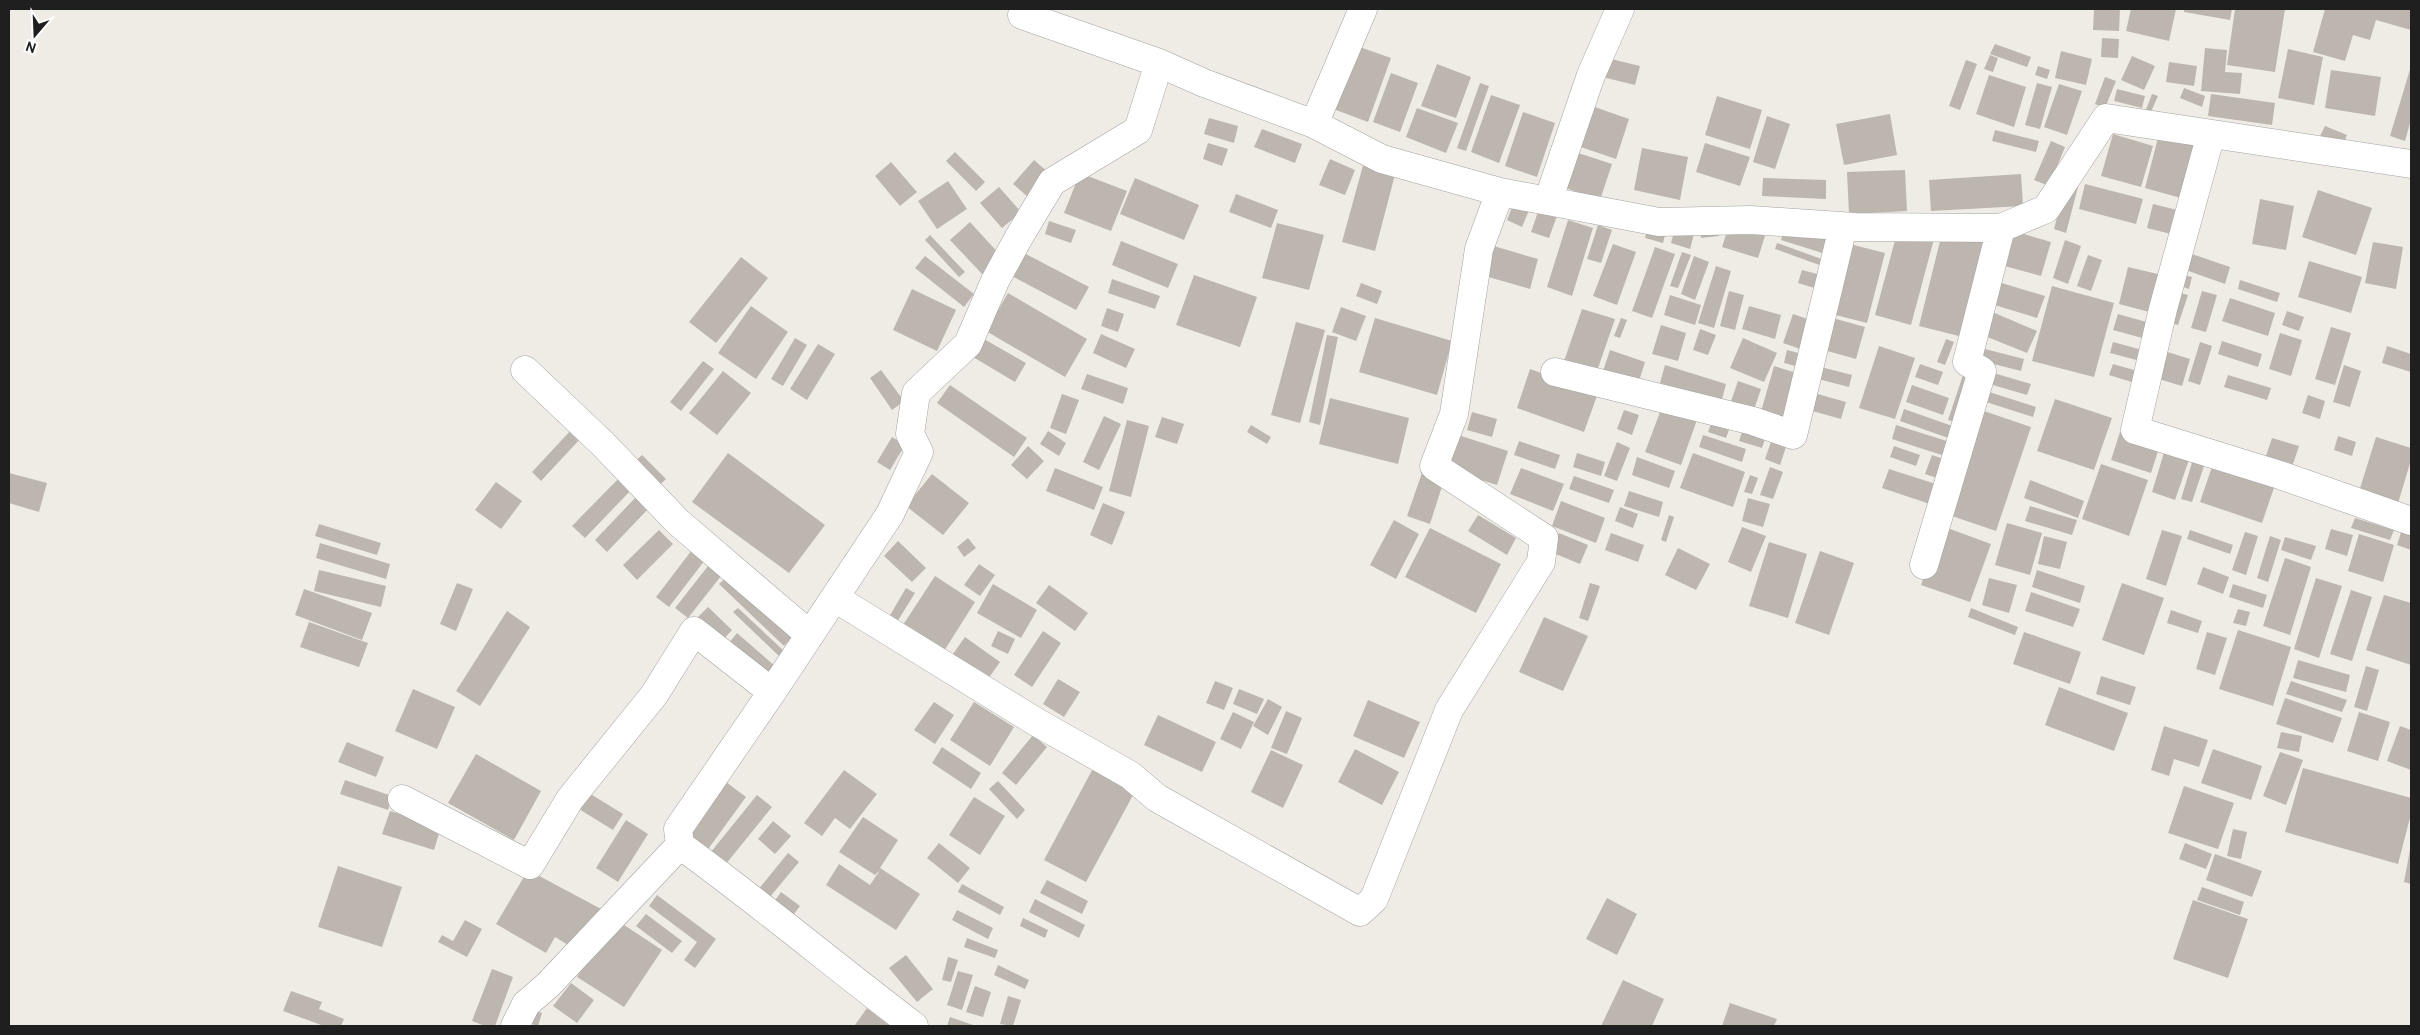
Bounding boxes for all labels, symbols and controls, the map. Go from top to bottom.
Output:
north arrow [10,10,60,60]
text: N [24,36,39,56]

